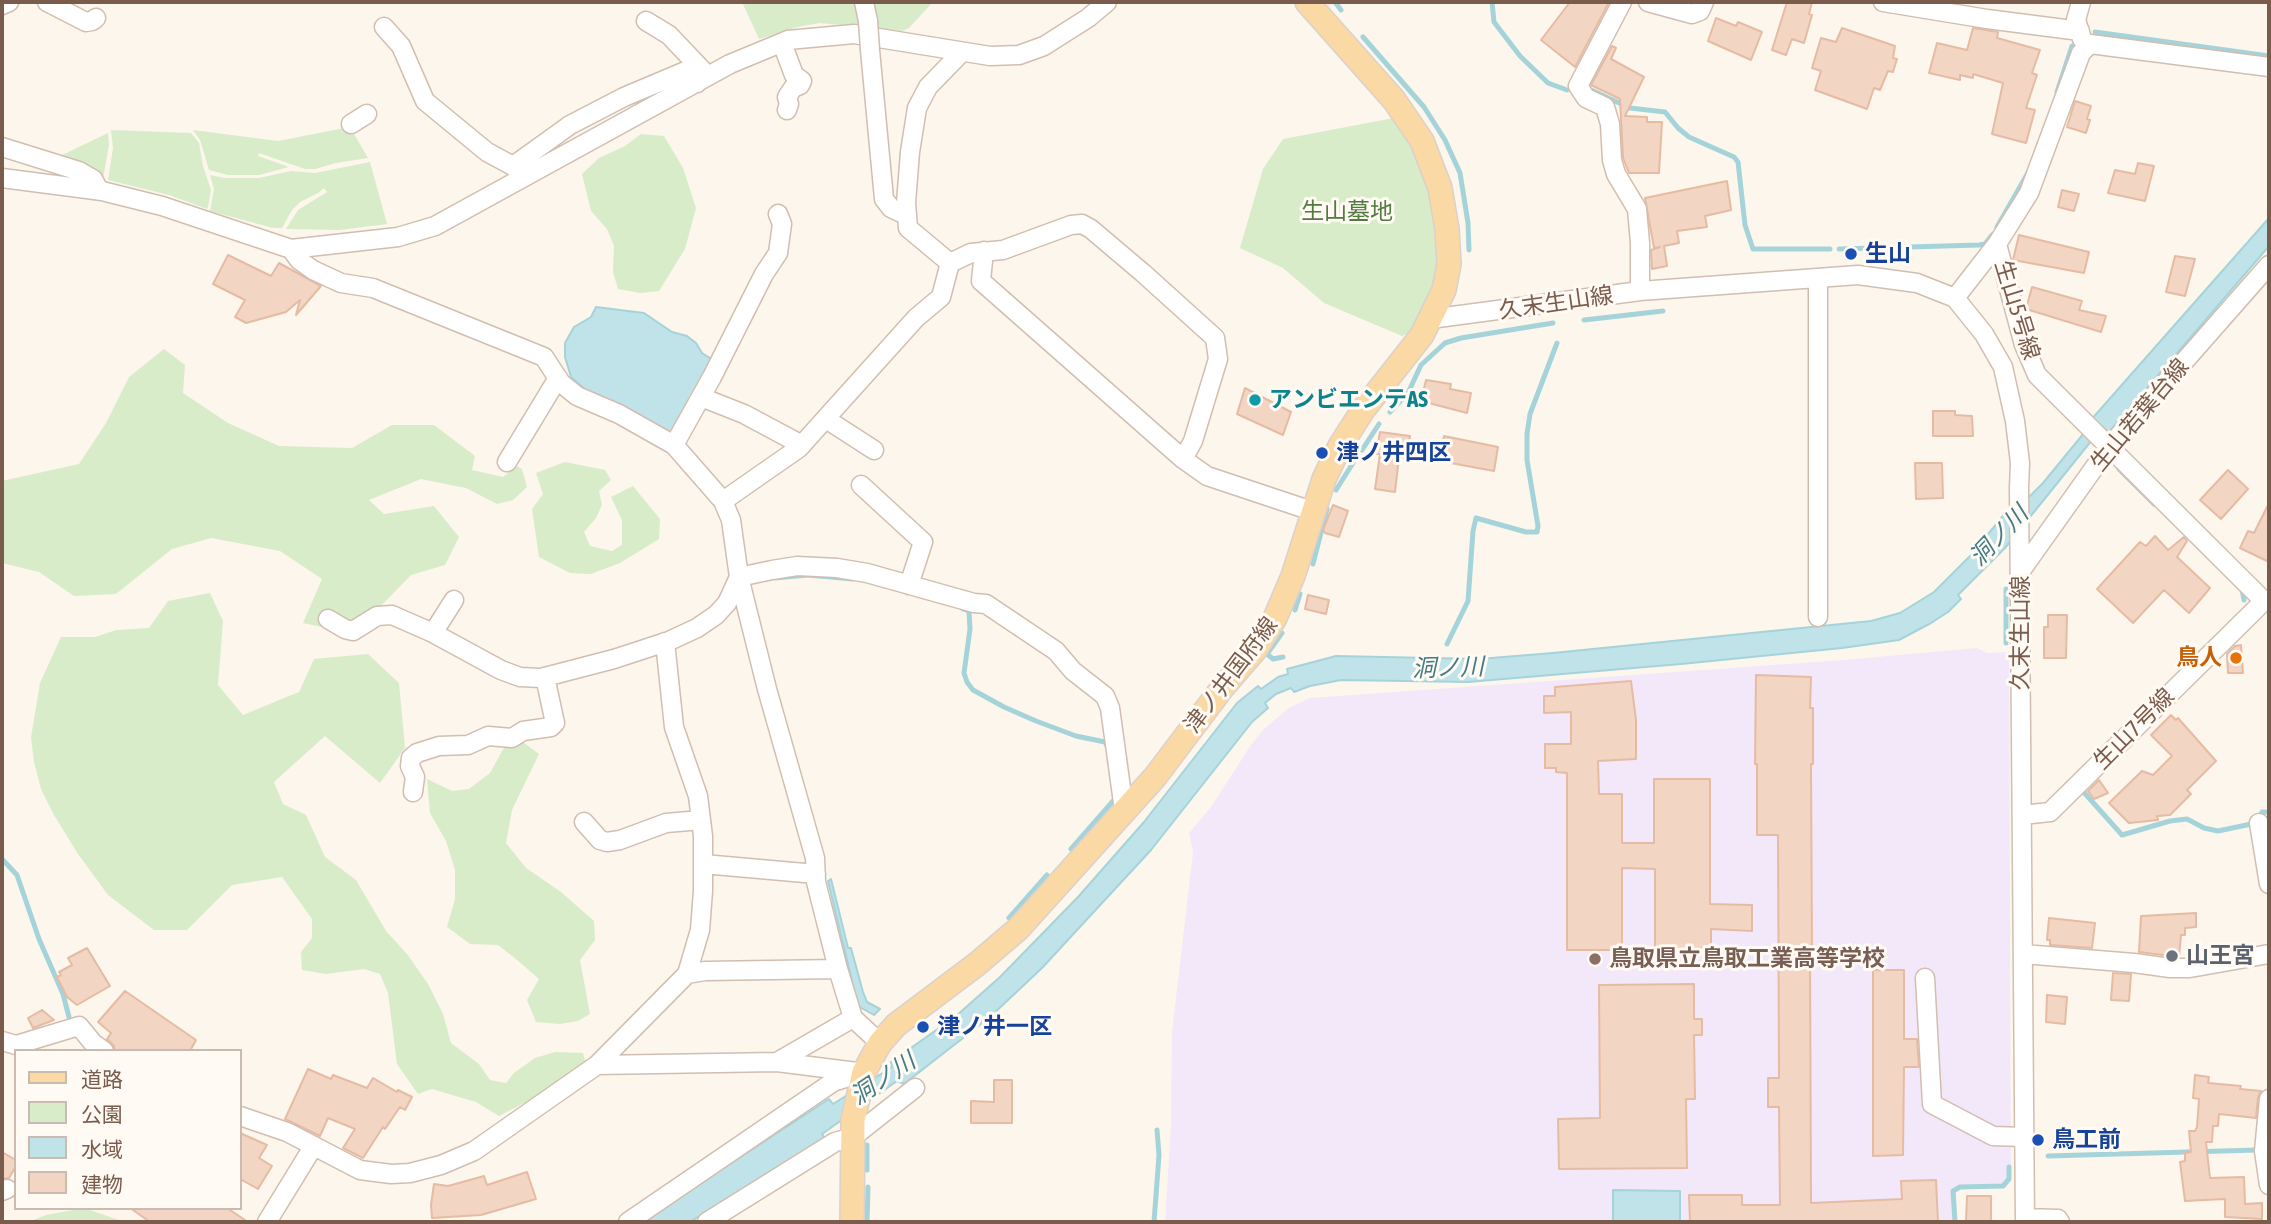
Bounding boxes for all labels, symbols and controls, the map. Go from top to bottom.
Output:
park label: 生山墓地 [1301,198,1393,226]
place label: 生山 [1865,240,1911,268]
marker: 生山 [1843,246,1859,262]
street label: 生山5号線 [1989,257,2045,363]
street label: 久末生山線 [1497,281,1615,325]
street label: 生山若葉台線 [2085,353,2195,477]
place label: アンビエンテAS [1269,386,1428,414]
marker: アンビエンテAS [1247,392,1263,408]
place label: 津ノ井四区 [1336,439,1451,467]
marker: 津ノ井四区 [1314,445,1330,461]
water label: 洞ノ川 [1964,500,2034,572]
street label: 久末生山線 [2007,576,2035,690]
street label: 津ノ井国府線 [1178,612,1284,738]
place label: 鳥人 [2176,644,2222,672]
marker: 鳥人 [2228,650,2244,666]
water label: 洞ノ川 [1412,652,1484,684]
street label: 生山7号線 [2088,683,2180,775]
place label: 山王宮 [2186,942,2255,970]
place label: 鳥取県立鳥取工業高等学校 [1609,945,1885,973]
marker: 山王宮 [2164,948,2180,964]
marker: 鳥取県立鳥取工業高等学校 [1587,951,1603,967]
place label: 津ノ井一区 [937,1013,1052,1041]
marker: 津ノ井一区 [915,1019,931,1035]
water label: 洞ノ川 [845,1047,921,1111]
legend [14,1049,242,1210]
text: 道路 [81,1067,123,1091]
text: 公園 [81,1102,123,1126]
place label: 鳥工前 [2052,1126,2121,1154]
marker: 鳥工前 [2030,1132,2046,1148]
text: 水域 [81,1137,123,1161]
text: 建物 [81,1172,123,1196]

